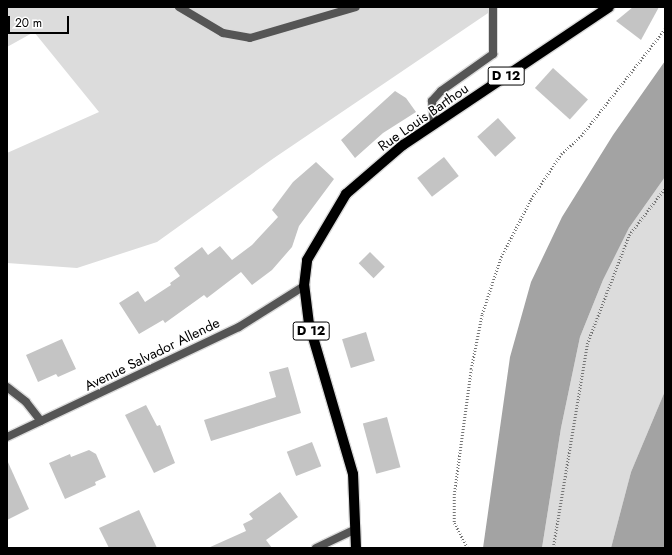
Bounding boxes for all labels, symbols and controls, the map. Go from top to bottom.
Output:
scale bar [10,8,71,34]
text: 20 m [15,14,42,32]
road number: D 12 [487,65,525,87]
street label: Rue Louis Barthou [375,80,471,154]
street label: Avenue Salvador Allende [82,314,222,394]
road number: D 12 [292,320,330,342]

